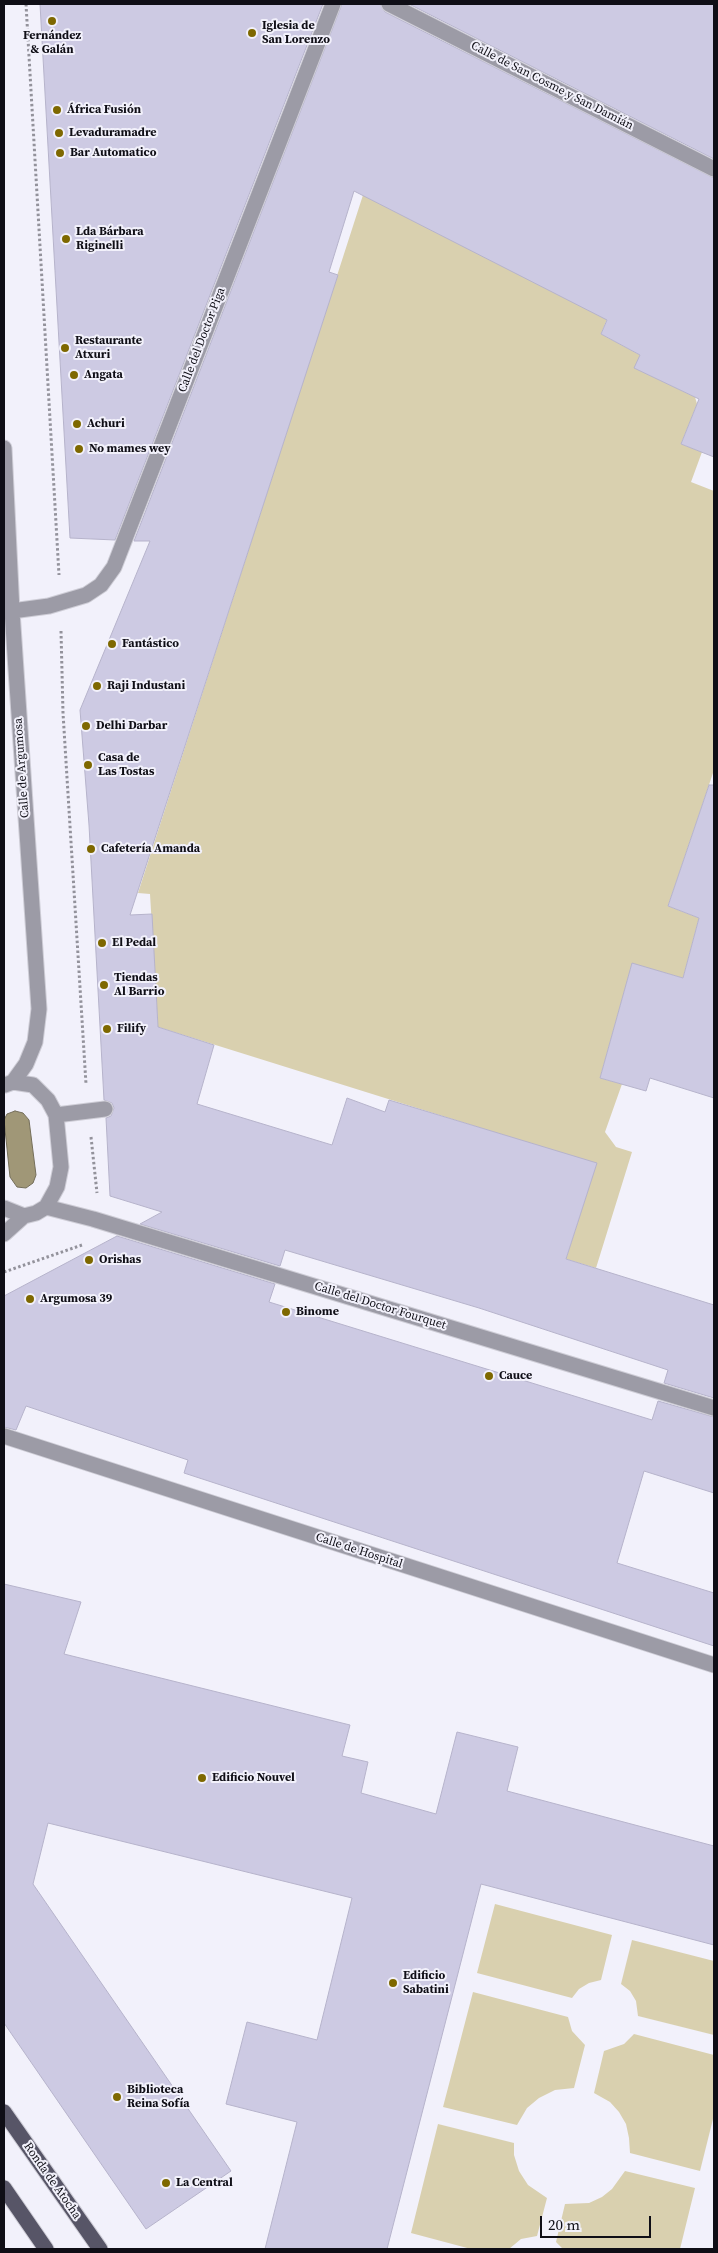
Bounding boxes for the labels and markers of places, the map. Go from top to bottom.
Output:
marker: Fernández & Galán [46,15,58,27]
place label: Iglesia de San Lorenzo [262,19,330,47]
marker: Iglesia de San Lorenzo [246,27,258,39]
place label: Fernández & Galán [23,29,81,57]
place label: África Fusión [67,103,141,117]
marker: África Fusión [51,104,63,116]
place label: Levaduramadre [69,126,157,140]
marker: Levaduramadre [53,127,65,139]
place label: Bar Automatico [70,146,156,160]
marker: Bar Automatico [54,147,66,159]
place label: Lda Bárbara Riginelli [76,225,144,253]
marker: Lda Bárbara Riginelli [60,233,72,245]
place label: Restaurante Atxuri [75,334,142,362]
marker: Restaurante Atxuri [59,342,71,354]
place label: Angata [84,368,123,382]
marker: Angata [68,369,80,381]
place label: Achuri [87,417,125,431]
marker: Achuri [71,418,83,430]
place label: No mames wey [89,442,171,456]
marker: No mames wey [73,443,85,455]
place label: Fantástico [122,637,179,651]
marker: Fantástico [106,638,118,650]
place label: Raji Industani [107,679,185,693]
marker: Raji Industani [91,680,103,692]
place label: Delhi Darbar [96,719,167,733]
marker: Delhi Darbar [80,720,92,732]
place label: Casa de Las Tostas [98,751,154,779]
marker: Casa de Las Tostas [82,759,94,771]
place label: Cafetería Amanda [101,842,200,856]
marker: Cafetería Amanda [85,843,97,855]
place label: El Pedal [112,936,156,950]
marker: El Pedal [96,937,108,949]
place label: Tiendas Al Barrio [114,971,164,999]
marker: Tiendas Al Barrio [98,979,110,991]
place label: Filify [117,1022,146,1036]
marker: Filify [101,1023,113,1035]
place label: Orishas [99,1253,141,1267]
marker: Orishas [83,1254,95,1266]
place label: Argumosa 39 [40,1292,112,1306]
marker: Argumosa 39 [24,1293,36,1305]
place label: Binome [296,1305,339,1319]
marker: Binome [280,1306,292,1318]
place label: Cauce [499,1369,532,1383]
marker: Cauce [483,1370,495,1382]
place label: Edificio Nouvel [212,1771,295,1785]
marker: Edificio Nouvel [196,1772,208,1784]
place label: Edificio Sabatini [403,1969,449,1997]
marker: Edificio Sabatini [387,1977,399,1989]
place label: Biblioteca Reina Sofía [127,2083,190,2111]
marker: Biblioteca Reina Sofía [111,2091,123,2103]
place label: La Central [176,2176,233,2190]
marker: La Central [160,2177,172,2189]

